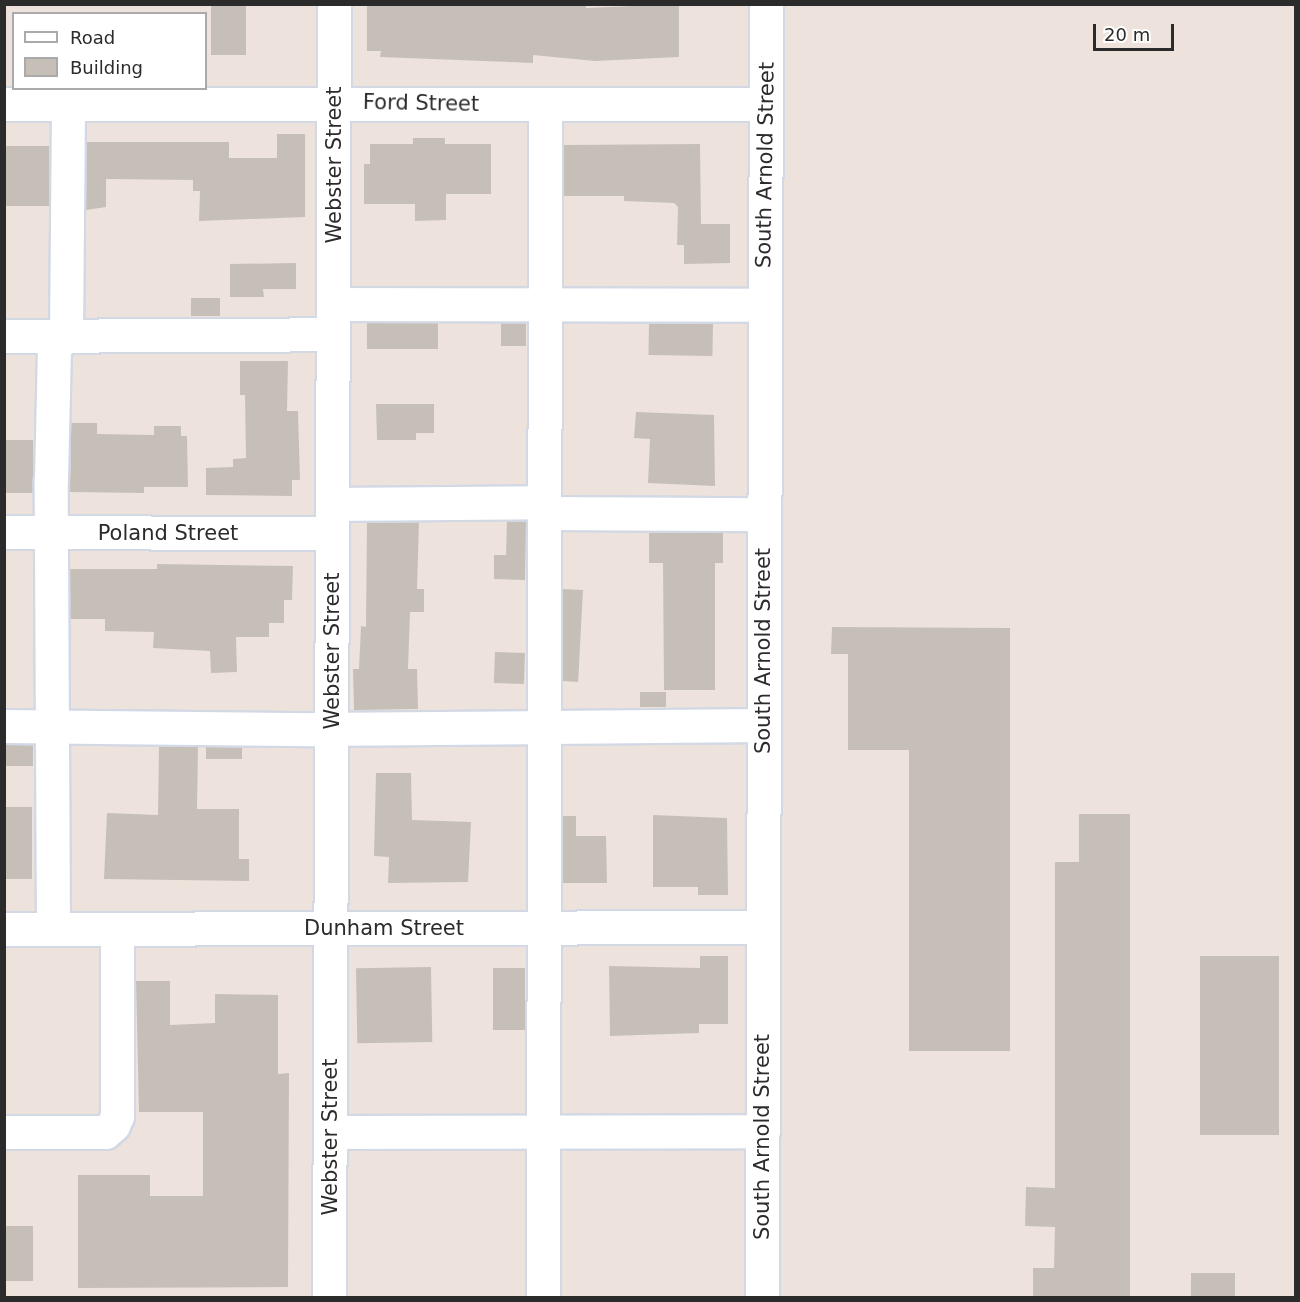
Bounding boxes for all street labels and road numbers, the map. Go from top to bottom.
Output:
street label: South Arnold Street [751,62,779,268]
street label: Webster Street [321,87,347,243]
street label: Ford Street [363,89,479,117]
street label: Poland Street [98,520,238,546]
street label: South Arnold Street [750,548,776,754]
street label: Webster Street [319,573,345,729]
street label: Dunham Street [304,915,464,941]
street label: South Arnold Street [749,1034,775,1240]
street label: Webster Street [317,1059,343,1215]

